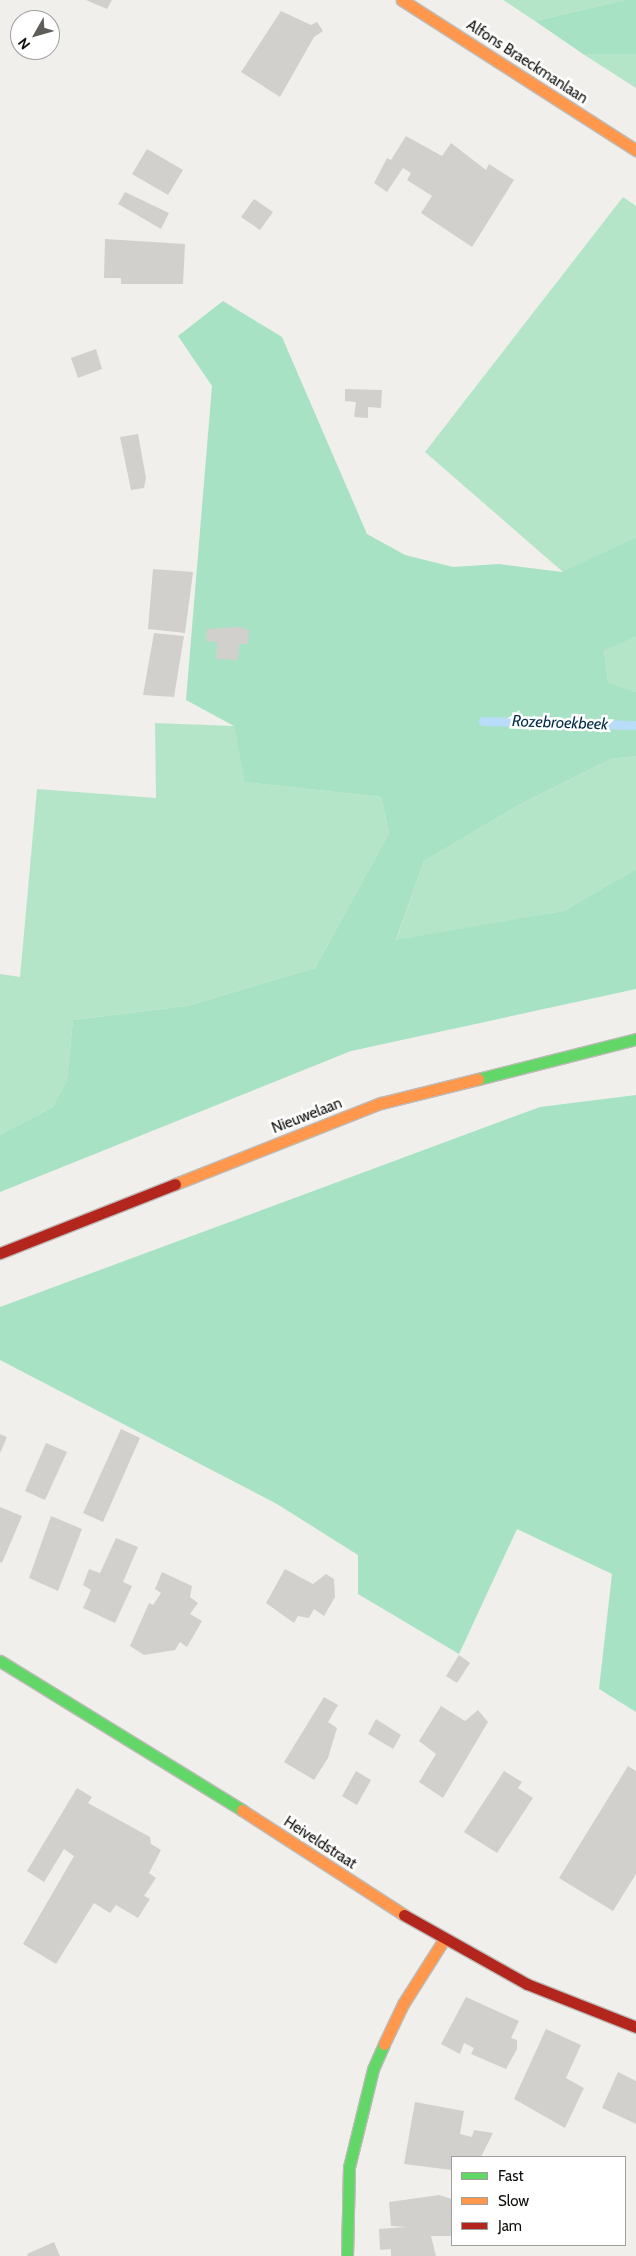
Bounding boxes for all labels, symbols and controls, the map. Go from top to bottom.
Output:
north arrow [10,10,60,60]
street label: Alfons Braeckmanlaan [463,16,591,108]
text: N [14,34,34,53]
water label: Rozebroekbeek [512,712,608,734]
street label: Nieuwelaan [269,1094,345,1138]
street label: Heiveldstraat [280,1813,360,1873]
legend [451,2156,626,2246]
text: Fast [498,2167,523,2185]
text: Slow [498,2192,529,2210]
text: Jam [498,2217,522,2235]

